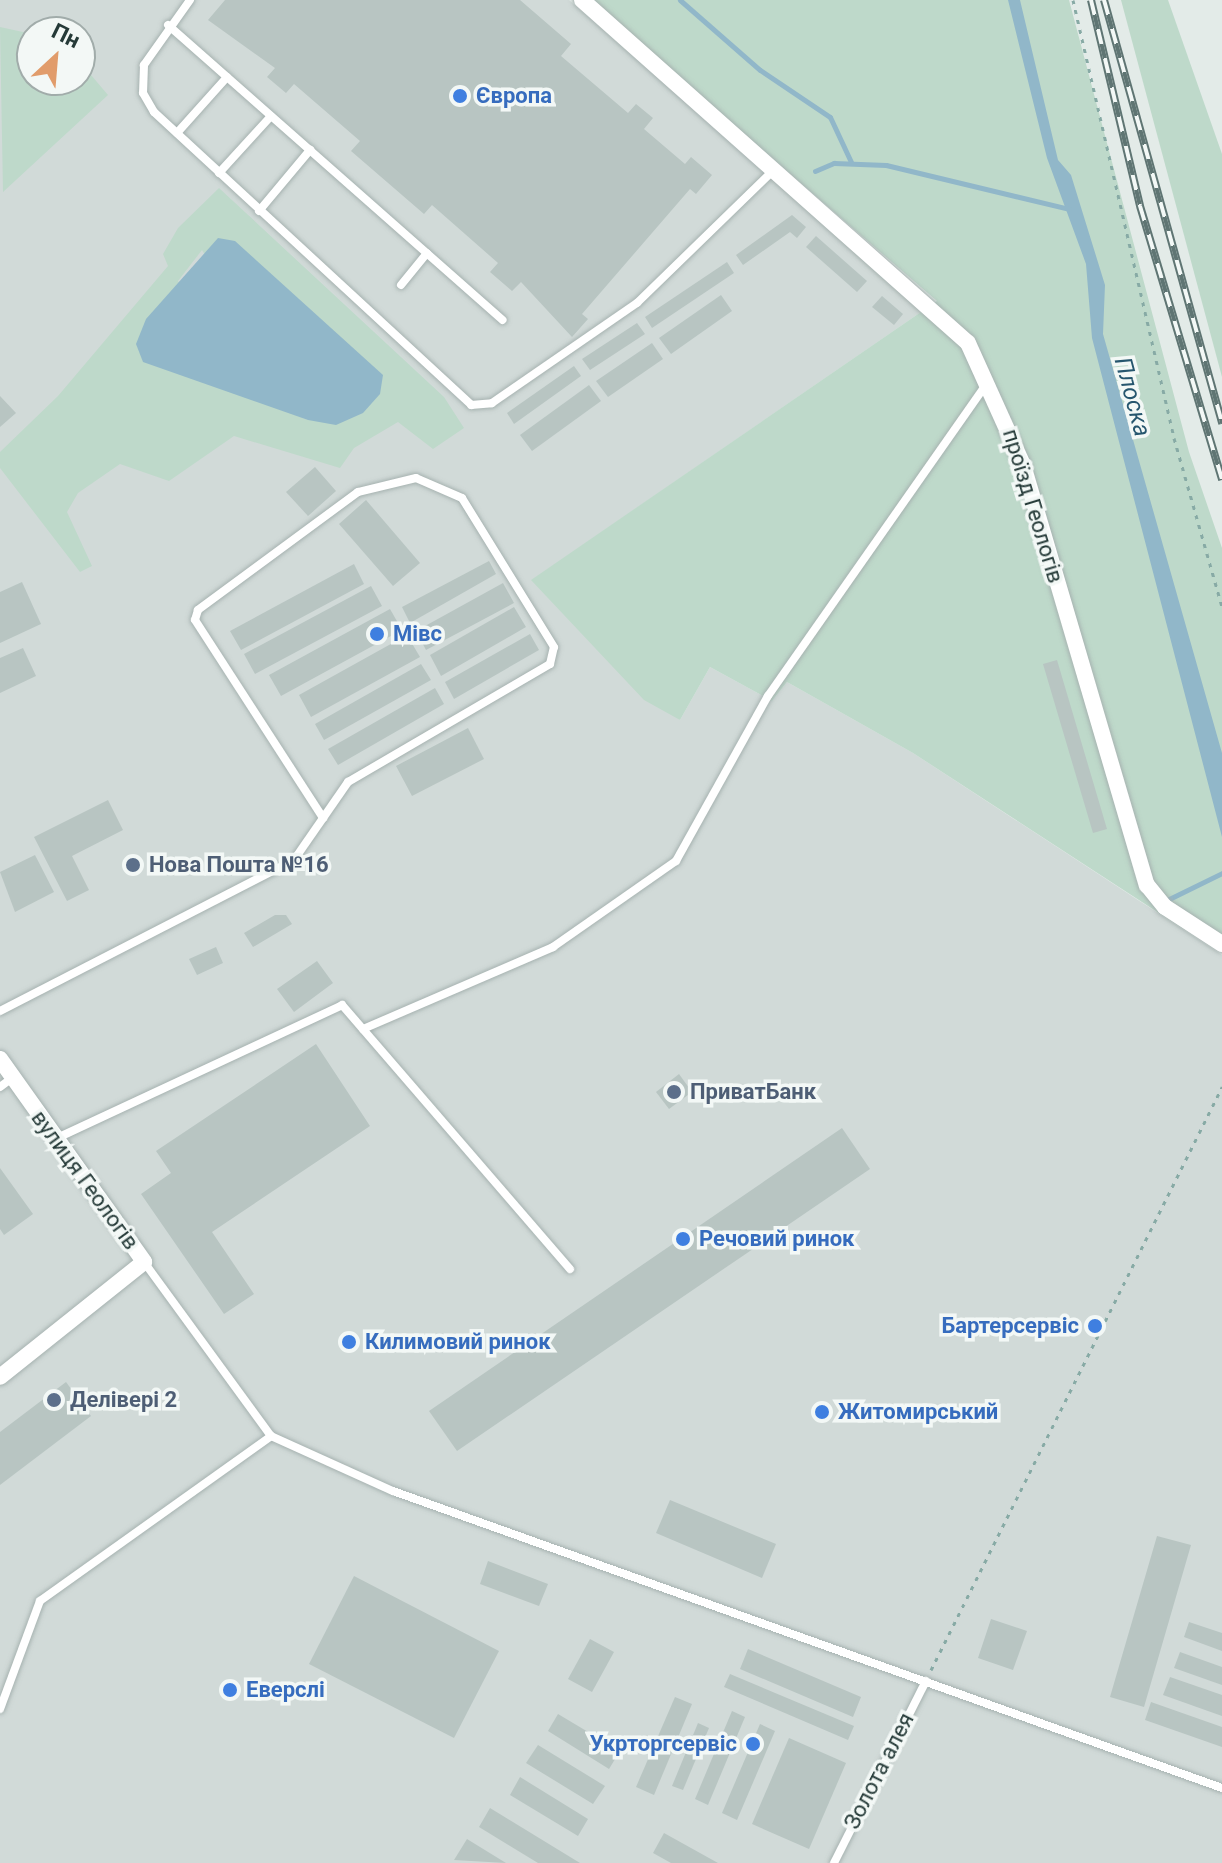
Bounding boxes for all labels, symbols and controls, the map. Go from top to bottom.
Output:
north arrow [16,16,96,96]
text: Пн [48,18,84,53]
place label: Європа [476,83,552,109]
marker: Європа [451,87,469,105]
water label: Плоска [1108,354,1156,440]
street label: проїзд Геологів [997,426,1069,586]
place label: Мівс [393,621,442,647]
marker: Мівс [368,625,386,643]
place label: Нова Пошта №16 [149,852,329,878]
marker: Нова Пошта №16 [124,856,142,874]
place label: ПриватБанк [690,1079,816,1105]
marker: ПриватБанк [665,1083,683,1101]
street label: вулиця Геологів [26,1105,144,1255]
place label: Речовий ринок [699,1226,854,1252]
marker: Речовий ринок [674,1230,692,1248]
place label: Бартерсервіс [941,1313,1079,1339]
marker: Бартерсервіс [1086,1317,1104,1335]
place label: Килимовий ринок [365,1329,551,1355]
marker: Килимовий ринок [340,1333,358,1351]
place label: Делівері 2 [70,1387,177,1413]
marker: Делівері 2 [45,1391,63,1409]
place label: Житомирський [838,1399,998,1425]
marker: Житомирський [813,1403,831,1421]
place label: Еверслі [246,1677,325,1703]
marker: Еверслі [221,1681,239,1699]
street label: Золота алея [838,1709,920,1833]
place label: Укрторгсервіс [590,1731,737,1757]
marker: Укрторгсервіс [744,1735,762,1753]

